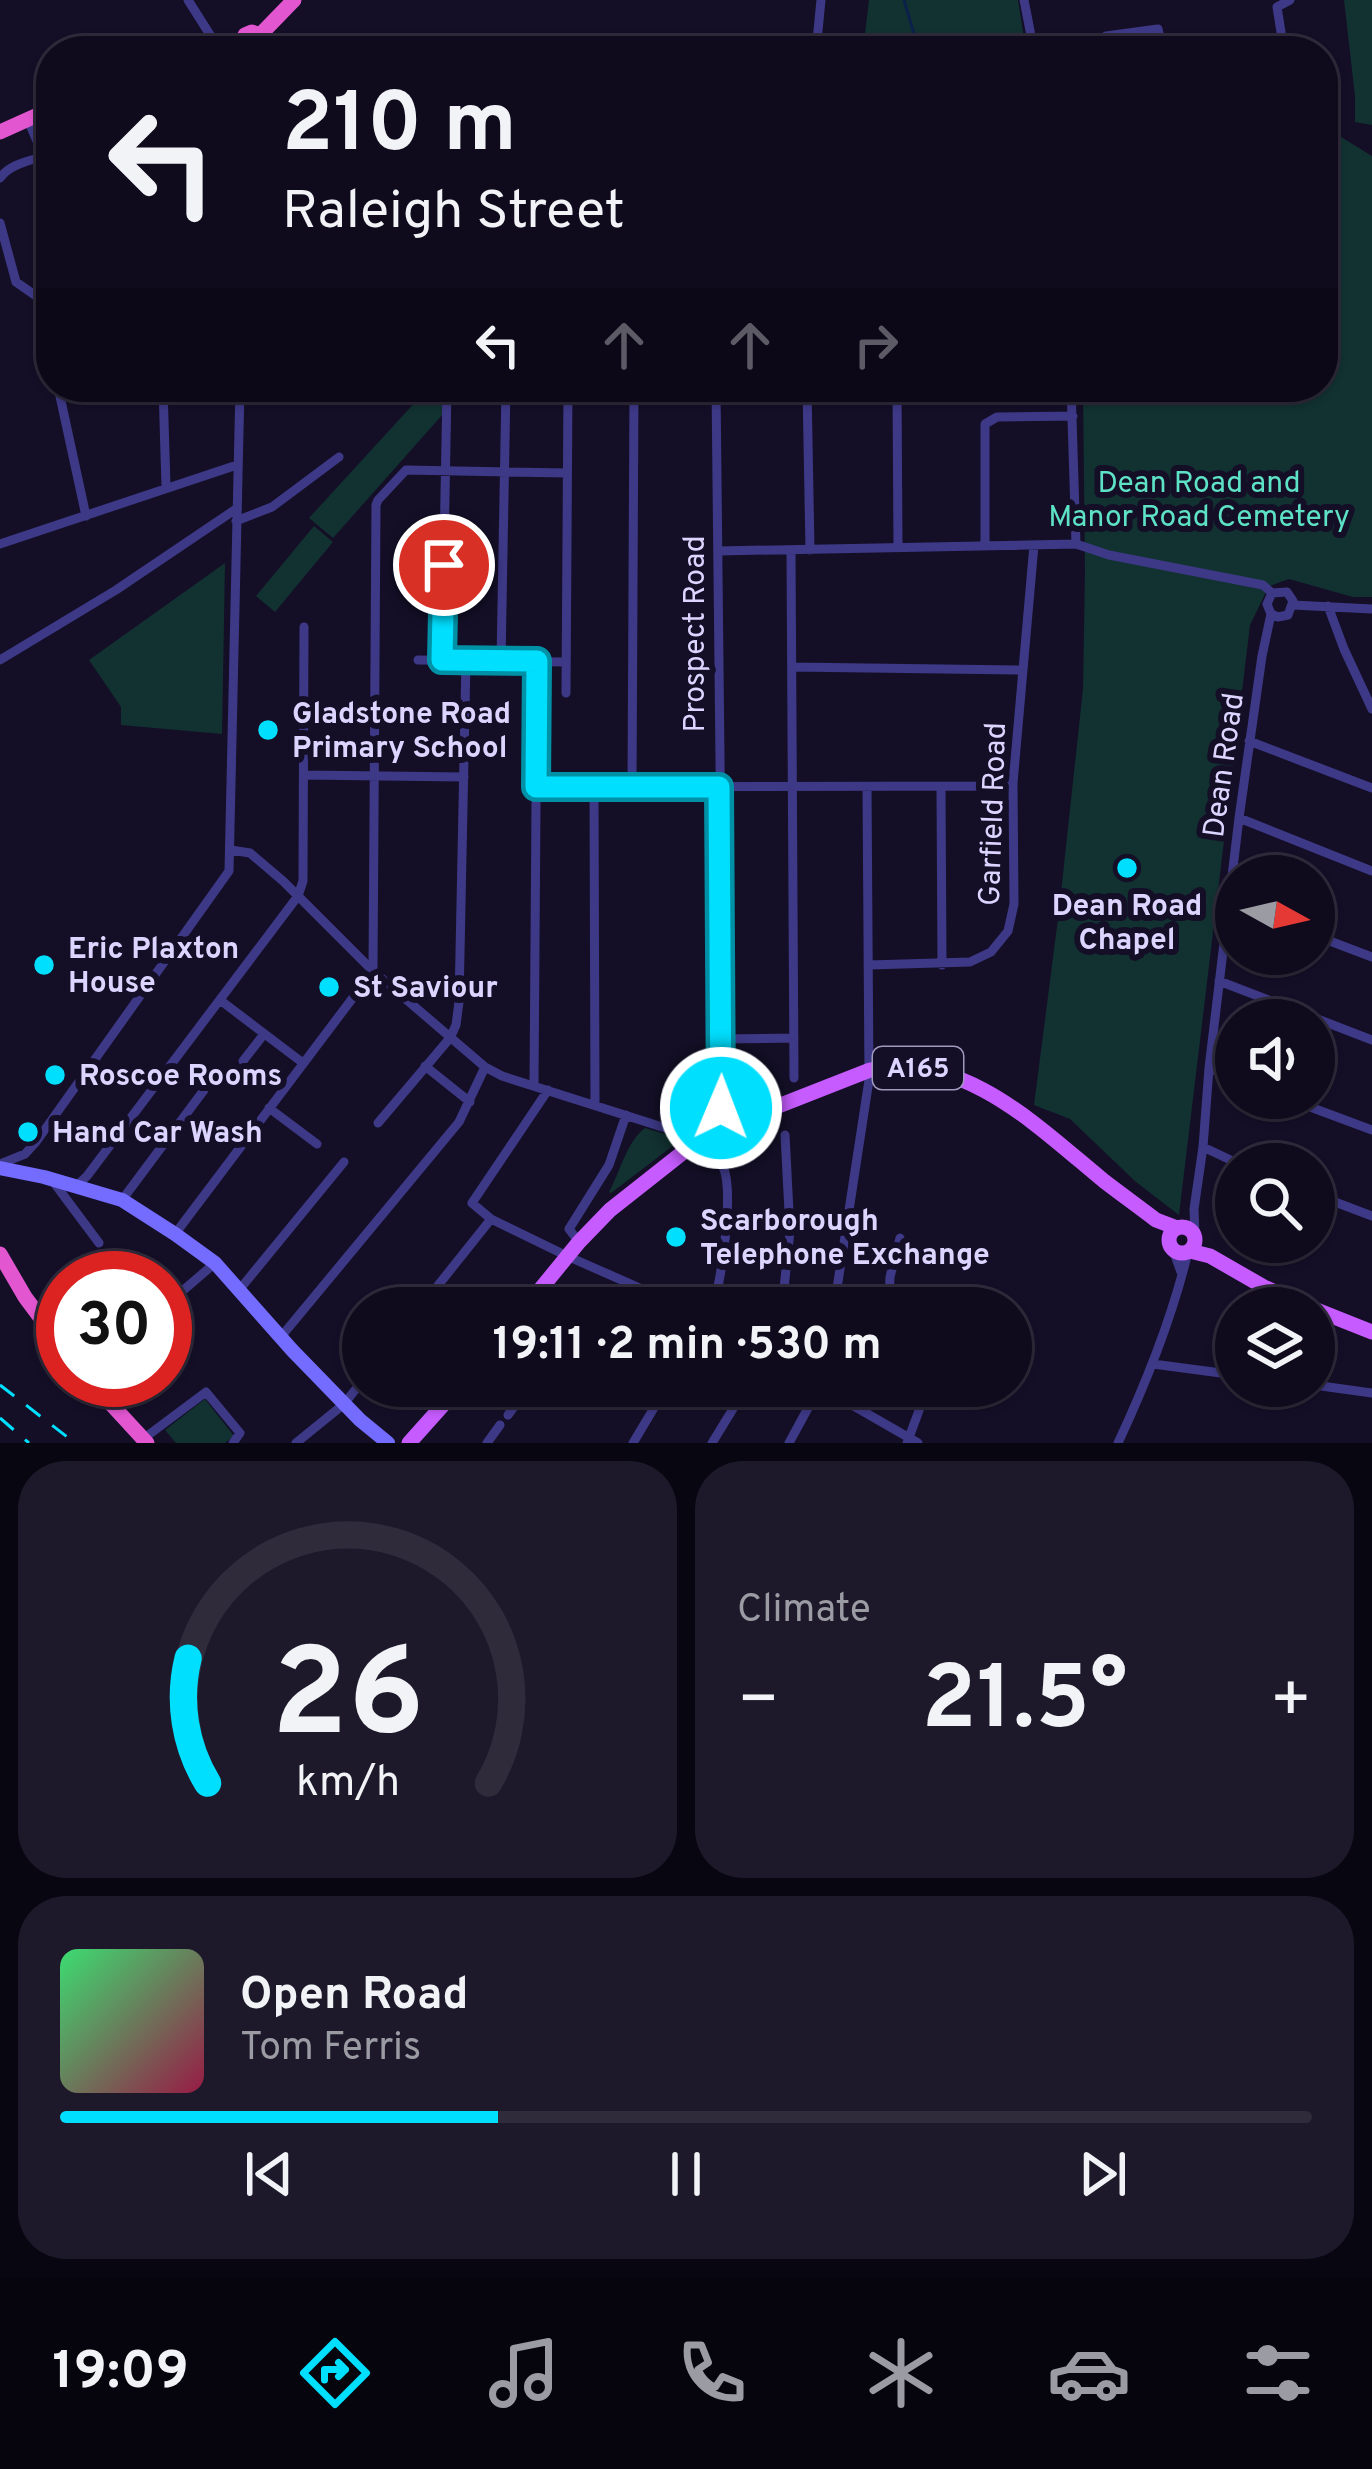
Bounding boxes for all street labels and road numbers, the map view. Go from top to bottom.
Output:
street label: Prospect Road [678,536,715,732]
street label: Dean Road [1197,691,1254,840]
street label: Garfield Road [973,722,1016,907]
road number: A165 [873,1047,963,1089]

